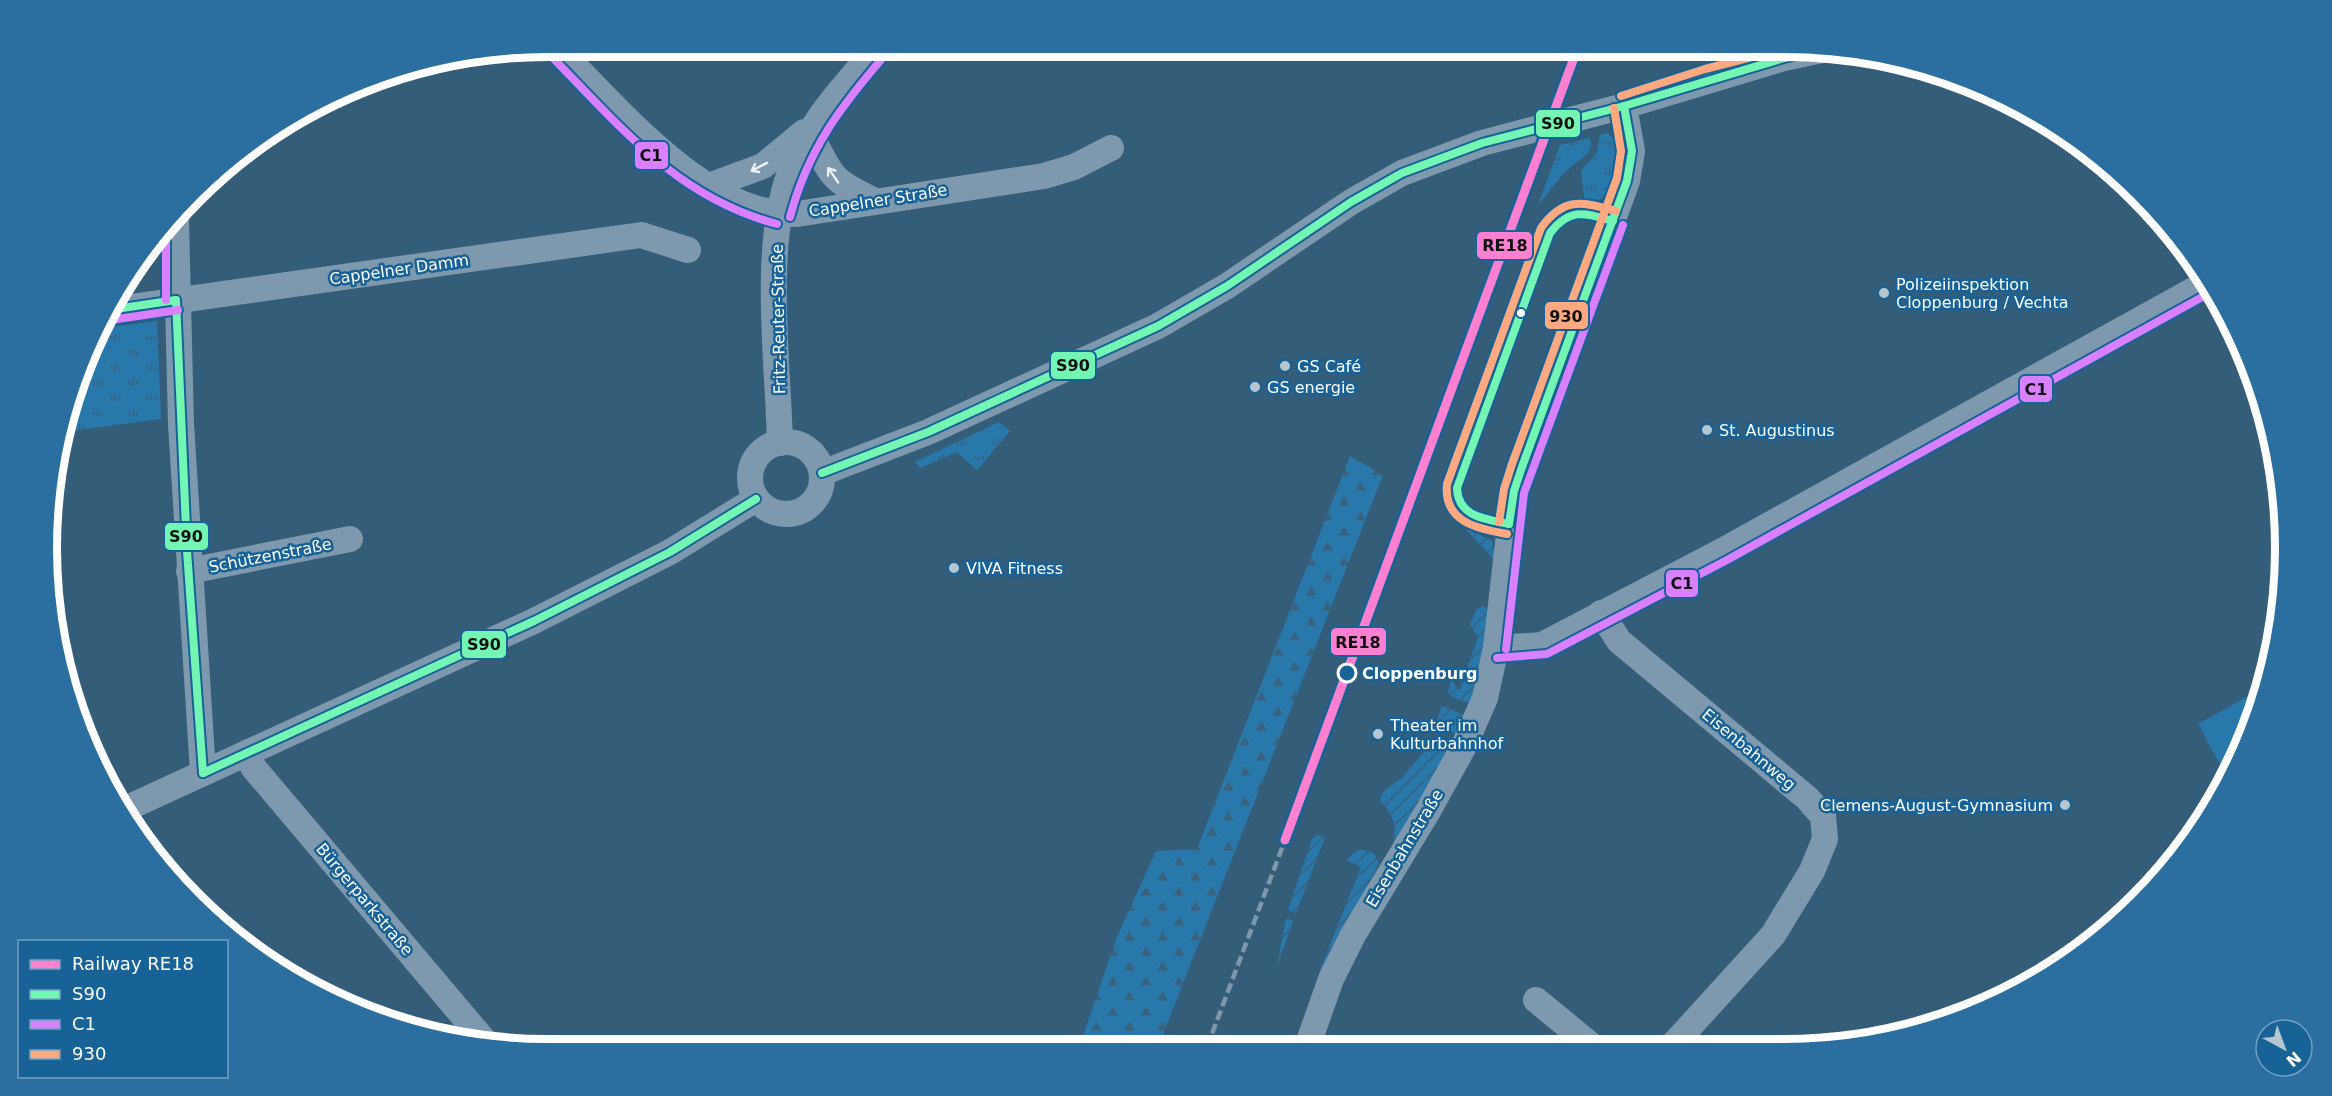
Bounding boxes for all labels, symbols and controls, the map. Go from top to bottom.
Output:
line badge: S90 [1535,109,1581,138]
text: S90 [1541,114,1575,133]
line badge: C1 [634,141,669,170]
text: C1 [640,146,662,165]
one-way arrow [750,162,768,174]
one-way arrow [827,167,839,183]
street label: Cappelner Straße [807,180,949,221]
line badge: RE18 [1476,231,1533,260]
text: RE18 [1482,236,1528,255]
street label: Fritz-Reuter-Straße [768,244,789,394]
street label: Cappelner Damm [328,250,470,289]
place label: Polizeiinspektion Cloppenburg / Vechta [1896,275,2069,312]
marker: Polizeiinspektion Cloppenburg / Vechta [1877,286,1891,300]
line badge: 930 [1544,301,1589,330]
unlabelled marker [1515,307,1527,319]
text: 930 [1549,307,1583,326]
line badge: S90 [1050,351,1096,380]
text: S90 [1056,356,1090,375]
place label: GS Café [1297,357,1361,376]
marker: GS Café [1278,359,1292,373]
line badge: C1 [2019,375,2053,403]
place label: GS energie [1267,378,1355,397]
marker: GS energie [1248,380,1262,394]
text: C1 [2025,380,2047,399]
place label: St. Augustinus [1719,421,1835,440]
marker: St. Augustinus [1700,423,1714,437]
line badge: S90 [164,522,209,551]
text: S90 [169,527,203,546]
street label: Schützenstraße [207,534,333,577]
place label: VIVA Fitness [966,559,1063,578]
marker: VIVA Fitness [947,561,961,575]
line badge: C1 [1665,569,1699,598]
text: C1 [1671,574,1693,593]
line badge: RE18 [1330,627,1387,656]
line badge: S90 [461,630,507,659]
text: RE18 [1335,633,1381,652]
text: S90 [467,635,501,654]
marker: Cloppenburg [1337,663,1357,683]
place label: Cloppenburg [1362,664,1478,683]
street label: Eisenbahnweg [1698,705,1799,794]
place label: Theater im Kulturbahnhof [1389,716,1503,753]
marker: Theater im Kulturbahnhof [1371,727,1385,741]
street label: Eisenbahnstraße [1362,786,1447,911]
place label: Clemens-August-Gymnasium [1820,796,2053,815]
marker: Clemens-August-Gymnasium [2058,798,2072,812]
street label: Bürgerparkstraße [312,839,417,959]
legend [18,940,228,1078]
text: Railway RE18 [72,953,194,974]
text: S90 [72,983,106,1004]
text: C1 [72,1013,96,1034]
north arrow [2254,1018,2314,1078]
text: 930 [72,1043,106,1064]
text: N [2282,1047,2305,1071]

